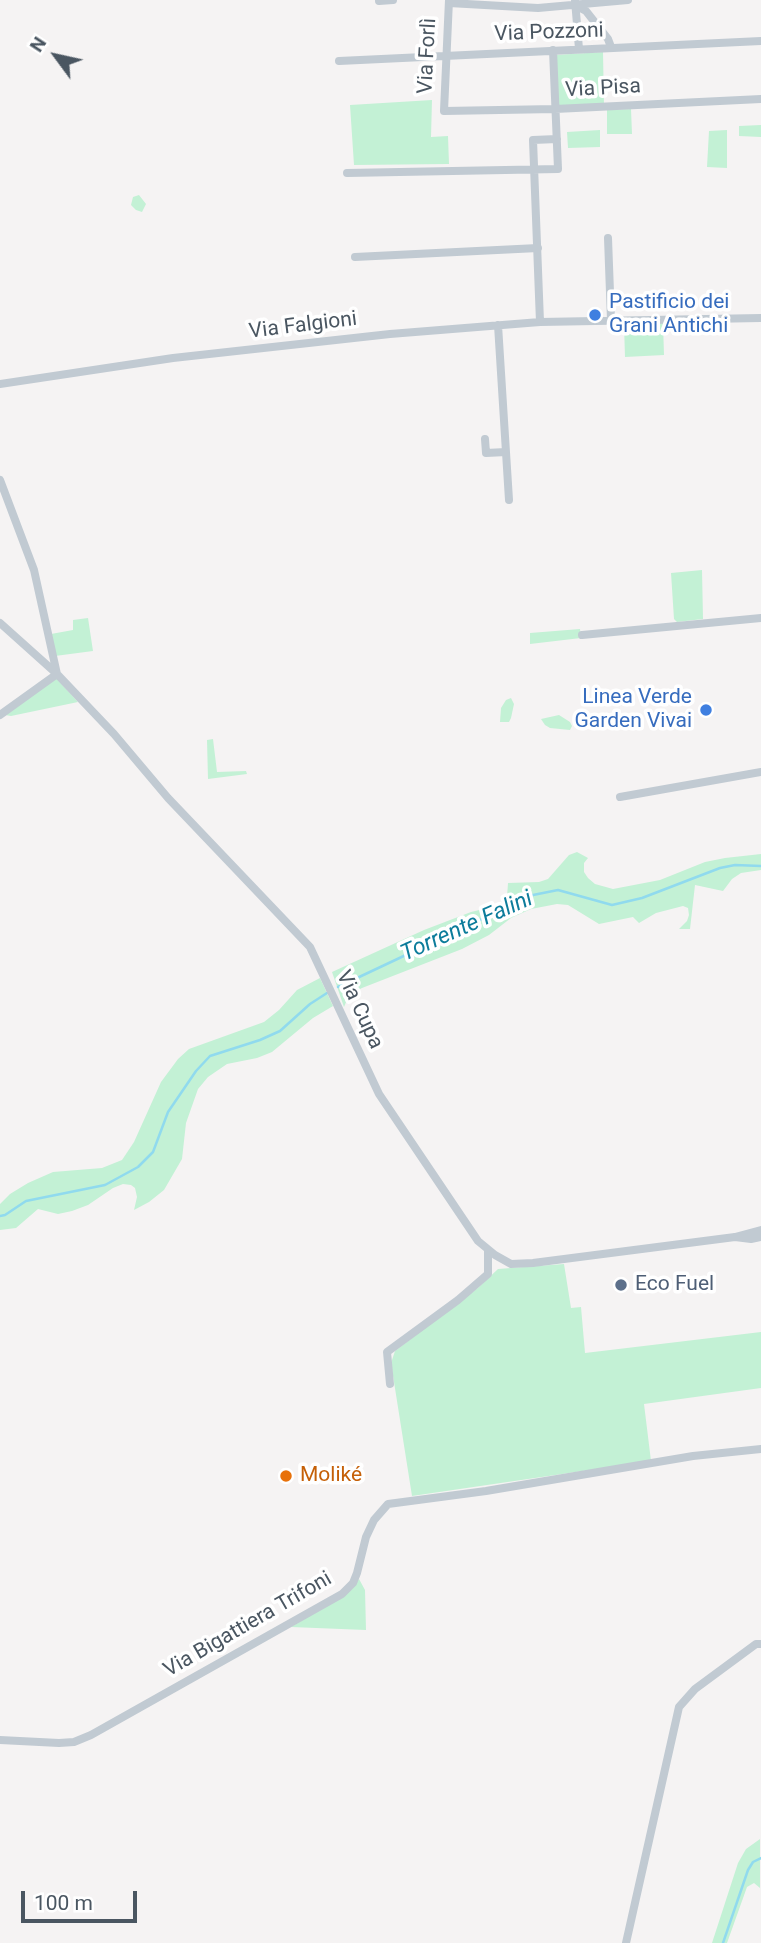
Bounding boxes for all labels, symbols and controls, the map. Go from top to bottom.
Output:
street label: Via Forlì [413,17,443,95]
street label: Via Pozzoni [494,18,604,48]
north arrow [21,21,91,91]
text: N [25,32,51,56]
street label: Via Pisa [565,74,641,104]
place label: Pastificio dei Grani Antichi [609,290,729,340]
street label: Via Falgioni [248,307,358,345]
marker: Pastificio dei Grani Antichi [587,307,603,323]
place label: Linea Verde Garden Vivai [575,685,692,735]
marker: Linea Verde Garden Vivai [698,702,714,718]
water label: Torrente Falini [397,886,537,968]
street label: Via Cupa [330,967,388,1053]
place label: Eco Fuel [635,1272,714,1298]
marker: Eco Fuel [613,1277,629,1293]
place label: Moliké [300,1463,362,1489]
marker: Moliké [278,1468,294,1484]
street label: Via Bigattiera Trifoni [160,1567,336,1683]
scale bar [24,1876,140,1920]
text: 100 m [34,1891,93,1915]

